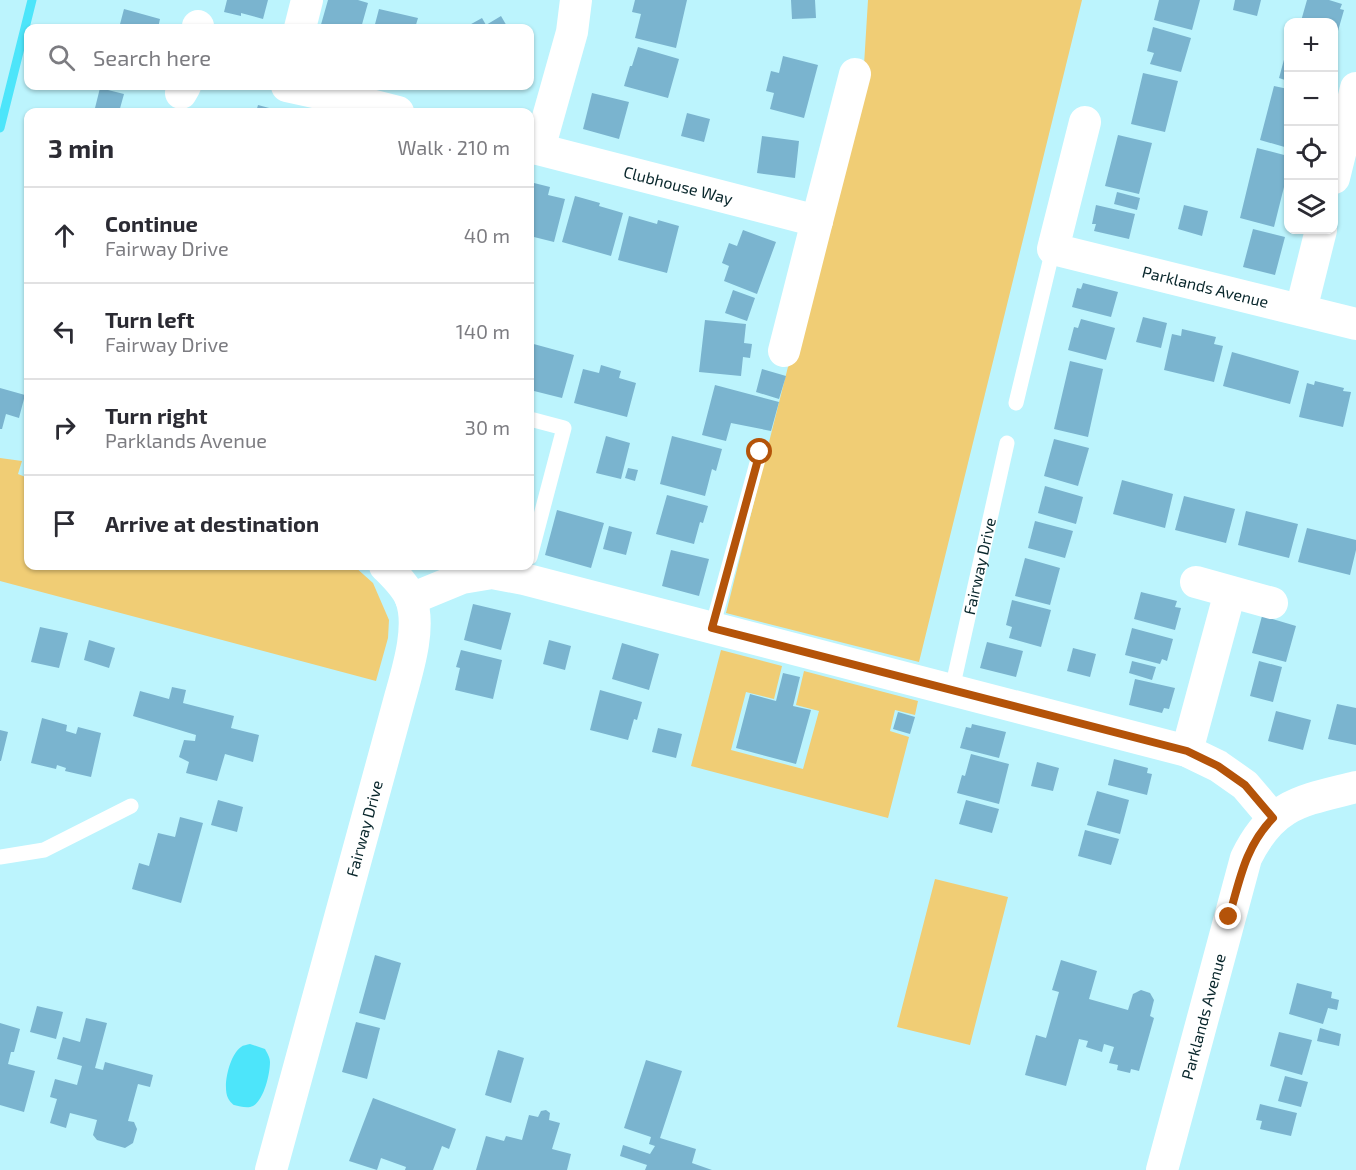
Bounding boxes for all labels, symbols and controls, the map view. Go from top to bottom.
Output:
map controls [1284,18,1338,234]
button: + [1284,18,1338,72]
search box [24,24,534,90]
icon: search [45,41,78,74]
text: Search here [93,44,211,70]
button: − [1284,72,1338,126]
button: locate [1284,126,1338,180]
text: 3 min [48,132,114,163]
text: Walk · 210 m [398,135,510,159]
street label: Clubhouse Way [622,162,735,208]
button: layers [1284,180,1338,234]
text: Continue [105,210,198,236]
icon: ahead [48,219,81,252]
text: 40 m [464,223,510,247]
text: Fairway Drive [105,236,229,260]
street label: Parklands Avenue [1140,261,1271,311]
text: Turn left [105,306,194,332]
icon: left [48,315,81,348]
text: 140 m [456,319,510,343]
text: Fairway Drive [105,332,229,356]
text: Turn right [105,402,207,428]
icon: right [48,411,81,444]
text: 30 m [465,415,510,439]
text: Parklands Avenue [105,428,267,452]
route start [746,438,772,464]
icon: arrive [48,507,81,540]
text: Arrive at destination [105,510,319,536]
street label: Fairway Drive [959,516,999,616]
street label: Fairway Drive [342,778,386,879]
route end [1215,903,1241,929]
street label: Parklands Avenue [1177,951,1229,1081]

